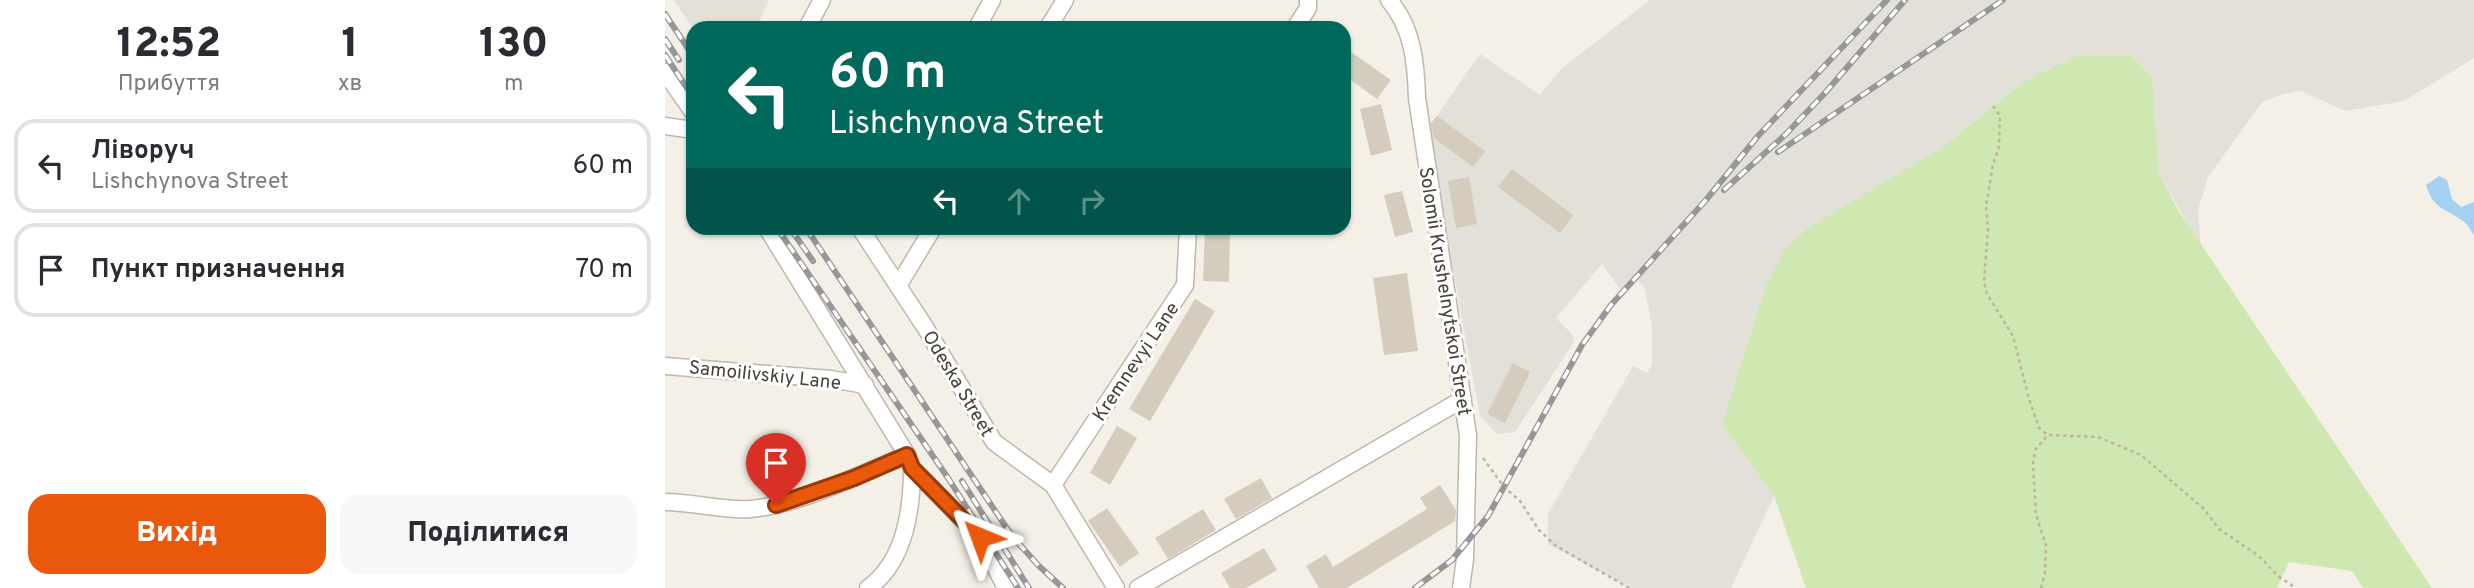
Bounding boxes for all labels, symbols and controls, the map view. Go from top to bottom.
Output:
text: 12:52 [117,19,221,72]
text: 1 [341,19,359,72]
text: 130 [479,19,548,72]
text: 60 m [829,44,947,106]
icon: left [714,49,805,140]
text: Прибуття [118,70,220,99]
text: хв [338,70,362,99]
text: m [504,70,523,99]
text: Lishchynova Street [829,105,1104,145]
text: Ліворуч [91,135,194,168]
icon: left [32,147,70,185]
text: 60 m [573,150,633,183]
street label: Solomii Krushelnytskoi Street [1413,165,1476,417]
text: Lishchynova Street [91,168,289,197]
icon: left [927,182,965,220]
icon: ahead [1000,182,1038,220]
icon: right [1073,182,1111,220]
icon: arrive [32,251,70,289]
text: Пункт призначення [91,254,345,287]
text: 70 m [575,254,633,287]
street label: Kremnevyi Lane [1088,298,1185,426]
street label: Odeska Street [916,327,998,442]
street label: Samoilivskiy Lane [687,356,842,396]
pin [746,433,806,505]
icon: arrive [757,444,795,482]
button: Вихід [28,494,326,574]
button: Поділитися [340,494,637,574]
position arrow [943,500,1017,574]

